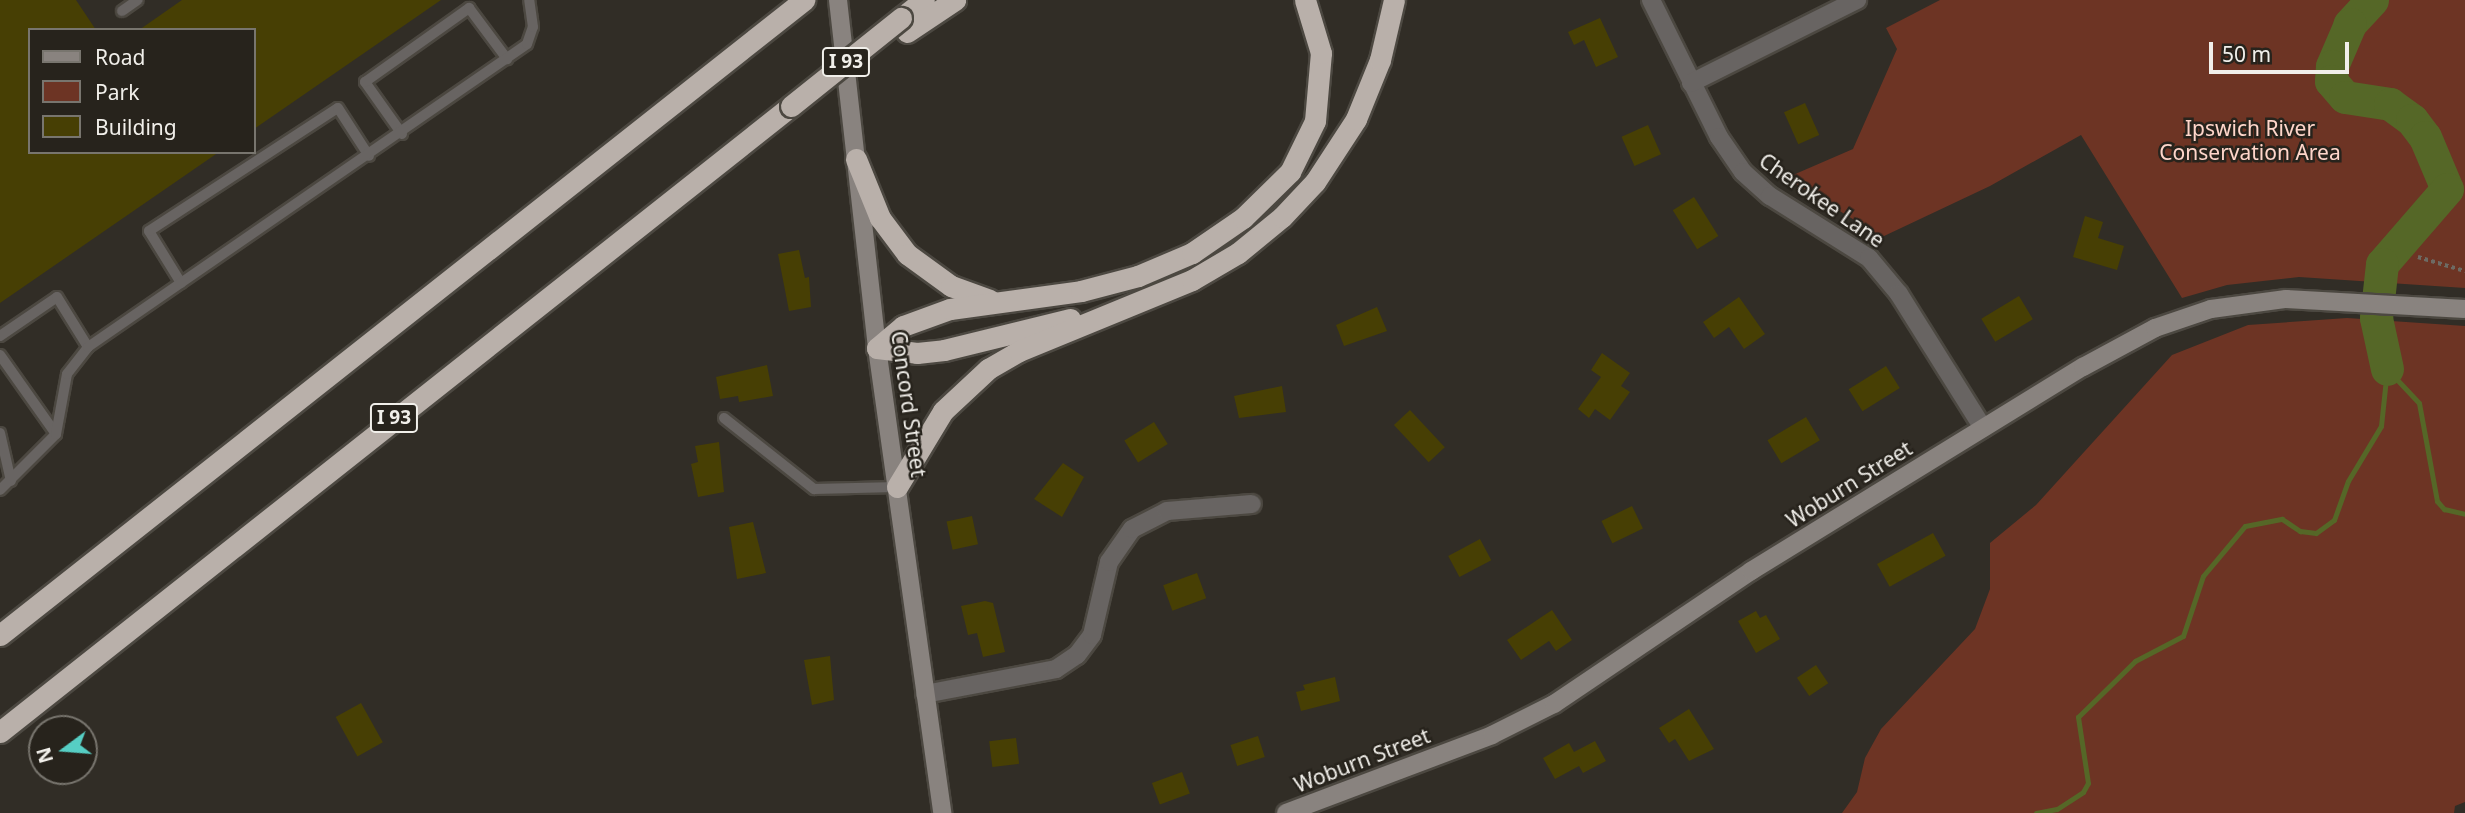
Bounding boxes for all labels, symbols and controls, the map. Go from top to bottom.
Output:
legend [28,28,256,154]
scale bar [2213,28,2353,72]
text: 50 m [2222,40,2271,68]
text: Road [95,43,145,71]
road number: I 93 [822,46,870,78]
text: Park [95,78,139,106]
text: Building [95,113,177,141]
park label: Ipswich River Conservation Area [2159,115,2341,165]
street label: Cherokee Lane [1755,148,1889,252]
street label: Concord Street [886,329,932,479]
road number: I 93 [370,402,418,434]
street label: Woburn Street [1781,435,1917,533]
north arrow [28,715,98,785]
street label: Woburn Street [1291,723,1433,797]
text: N [30,744,59,766]

